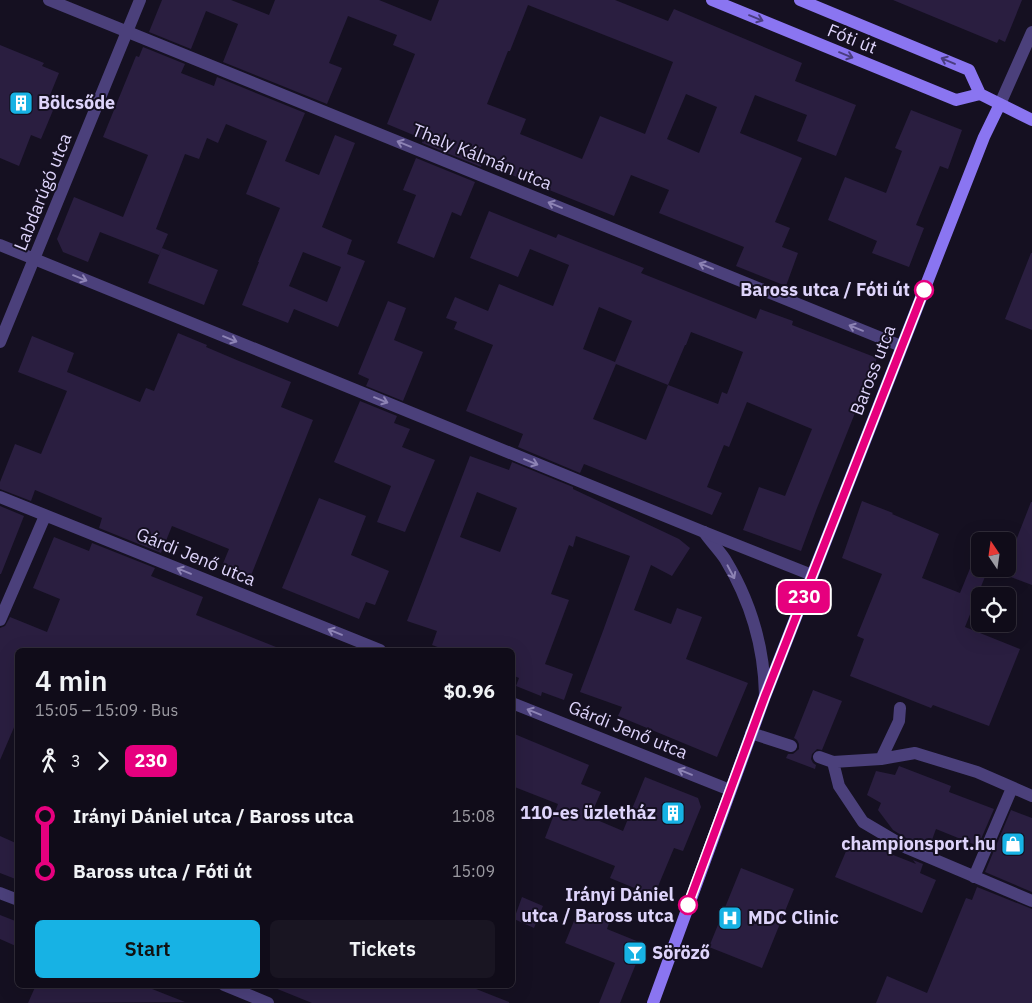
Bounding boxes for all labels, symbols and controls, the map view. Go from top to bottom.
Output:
one-way arrow [748,14,763,24]
street label: Fóti út [824,18,880,59]
one-way arrow [838,51,853,60]
one-way arrow [941,56,956,66]
building icon: Bölcsőde [8,90,34,116]
place label: Bölcsőde [38,91,115,114]
street label: Thaly Kálmán utca [409,118,556,195]
street label: Labdarúgó utca [8,129,77,254]
one-way arrow [397,139,413,148]
one-way arrow [548,200,563,210]
one-way arrow [698,261,713,270]
one-way arrow [72,273,87,283]
place label: Baross utca / Fóti út [740,278,910,301]
marker: Baross utca / Fóti út [914,280,934,300]
street label: Baross utca [845,321,900,418]
one-way arrow [849,322,864,332]
one-way arrow [222,335,237,344]
one-way arrow [373,396,388,406]
one-way arrow [523,457,538,467]
street label: Gárdi Jenő utca [133,522,260,591]
north arrow [971,532,1016,578]
map controls [971,532,1016,632]
one-way arrow [727,564,736,579]
one-way arrow [177,566,192,576]
line badge: 230 [775,581,833,613]
text: 230 [788,585,820,608]
button: locate [971,587,1016,632]
one-way arrow [328,627,343,636]
text: 4 min [35,662,107,699]
text: $0.96 [443,679,495,703]
street label: Gárdi Jenő utca [565,695,692,764]
text: 15:05 – 15:09 · Bus [35,700,178,720]
one-way arrow [527,706,542,716]
icon: walk [35,747,63,775]
icon: forward [89,747,117,775]
text: 230 [135,749,167,772]
text: 3 [71,751,81,771]
one-way arrow [677,767,693,776]
building icon: 110-es üzletház [660,800,686,826]
place label: 110-es üzletház [520,801,656,824]
text: Irányi Dániel utca / Baross utca [73,804,354,828]
text: 15:08 [452,806,495,826]
shop icon: championsport.hu [1000,831,1026,857]
place label: championsport.hu [841,832,996,855]
text: Baross utca / Fóti út [73,859,252,883]
text: 15:09 [452,861,495,881]
place label: Irányi Dániel utca / Baross utca [521,883,675,927]
marker: Irányi Dániel utca / Baross utca [678,895,698,915]
hospital icon: MDC Clinic [717,905,743,931]
place label: MDC Clinic [748,906,839,929]
button: Start [35,920,260,978]
button: Tickets [270,920,495,978]
bar icon: Söröző [622,940,648,966]
place label: Söröző [652,941,710,964]

